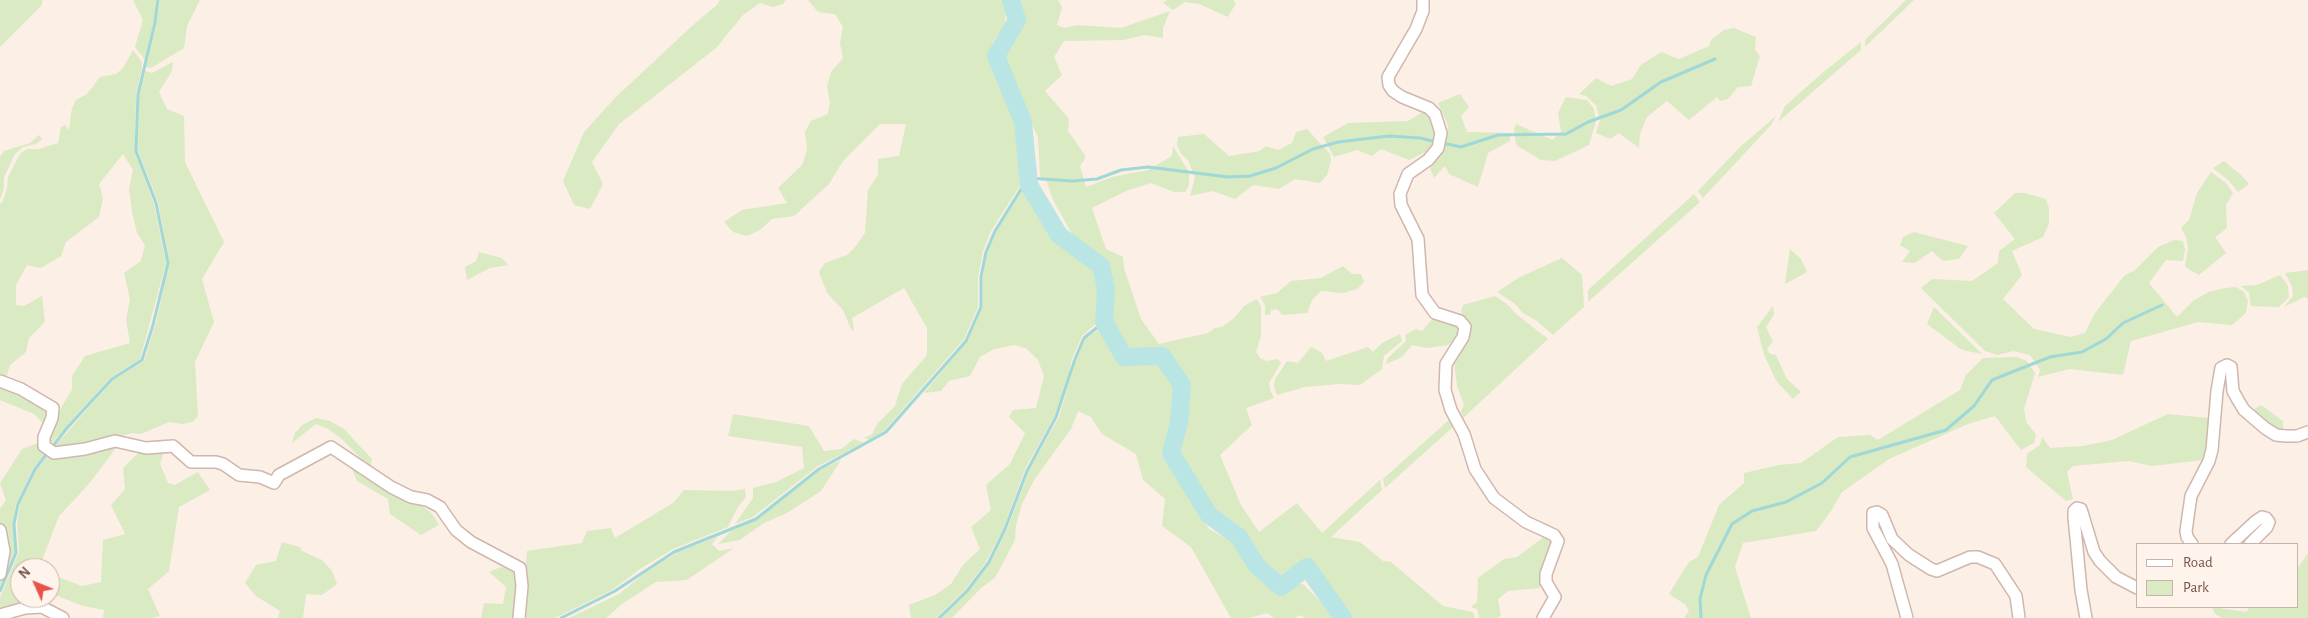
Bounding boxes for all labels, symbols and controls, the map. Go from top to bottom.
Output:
legend [2136,543,2298,608]
text: Road [2183,555,2213,570]
north arrow [10,558,60,608]
text: N [17,565,33,582]
text: Park [2183,580,2209,595]

